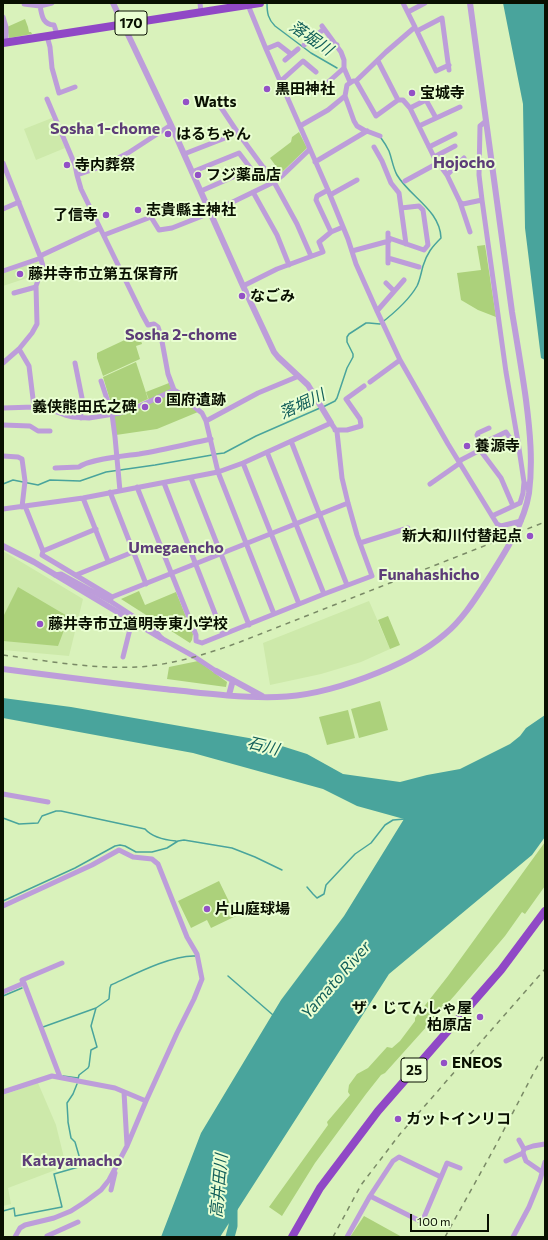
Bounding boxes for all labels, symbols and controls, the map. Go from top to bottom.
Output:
road number: 170 [115,11,147,35]
water label: 落堀川 [286,17,336,59]
place label: 黒田神社 [275,80,335,98]
marker: 黒田神社 [262,84,272,94]
place label: 宝城寺 [420,84,465,102]
marker: 宝城寺 [407,88,417,98]
place label: Watts [194,93,236,111]
marker: Watts [181,97,191,107]
district label: Sosha 1-chome [50,119,160,139]
place label: はるちゃん [176,125,251,143]
marker: はるちゃん [163,129,173,139]
district label: Hojocho [433,153,495,173]
place label: 寺内葬祭 [75,156,135,174]
marker: 寺内葬祭 [62,160,72,170]
place label: フジ薬品店 [206,166,281,184]
marker: フジ薬品店 [193,170,203,180]
place label: 志貴縣主神社 [146,201,236,219]
marker: 志貴縣主神社 [133,205,143,215]
place label: 了信寺 [53,206,98,224]
marker: 了信寺 [101,210,111,220]
place label: 藤井寺市立第五保育所 [28,265,178,283]
marker: 藤井寺市立第五保育所 [15,269,25,279]
place label: なごみ [250,287,295,305]
marker: なごみ [237,291,247,301]
district label: Sosha 2-chome [125,325,237,345]
water label: 落堀川 [276,385,328,423]
place label: 国府遺跡 [166,391,226,409]
marker: 国府遺跡 [153,395,163,405]
place label: 義侠熊田氏之碑 [32,398,137,416]
marker: 義侠熊田氏之碑 [140,402,150,412]
place label: 養源寺 [475,437,520,455]
marker: 養源寺 [462,441,472,451]
place label: 新大和川付替起点 [402,527,522,545]
marker: 新大和川付替起点 [525,531,535,541]
district label: Umegaencho [128,538,224,558]
district label: Funahashicho [378,565,480,585]
place label: 藤井寺市立道明寺東小学校 [48,615,228,633]
marker: 藤井寺市立道明寺東小学校 [35,619,45,629]
water label: 石川 [245,733,281,759]
place label: 片山庭球場 [215,900,290,918]
marker: 片山庭球場 [202,904,212,914]
water label: Yamato River [297,937,375,1023]
place label: ザ・じてんしゃ屋 柏原店 [352,999,472,1034]
marker: ザ・じてんしゃ屋 柏原店 [475,1012,485,1022]
place label: ENEOS [452,1054,502,1072]
road number: 25 [401,1058,427,1082]
marker: ENEOS [439,1058,449,1068]
place label: カットインリコ [406,1110,511,1128]
marker: カットインリコ [393,1114,403,1124]
district label: Katayamacho [22,1151,122,1171]
water label: 高井田川 [207,1153,231,1219]
scale bar [412,1206,491,1232]
text: 100 m [417,1214,451,1228]

